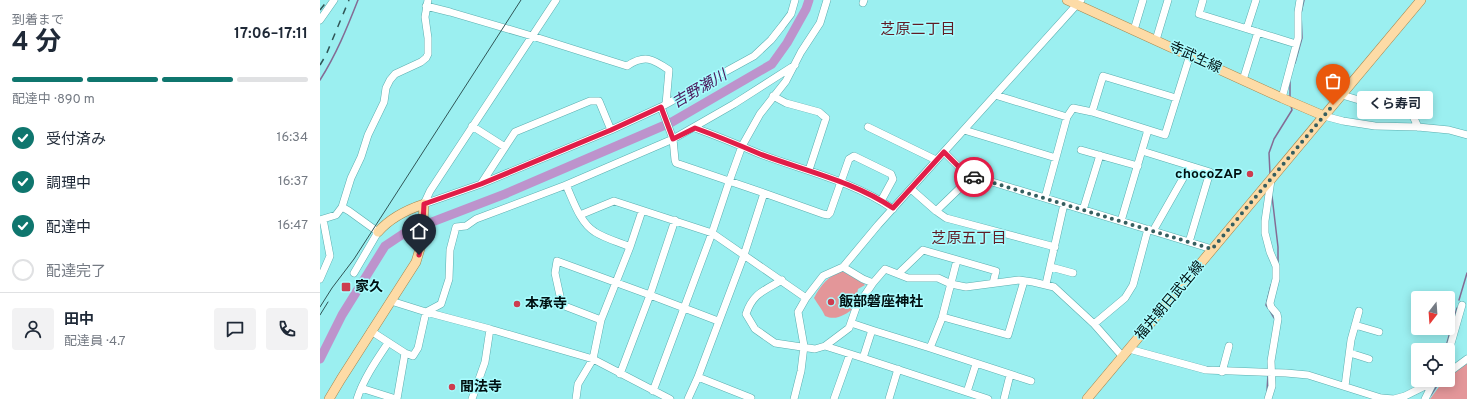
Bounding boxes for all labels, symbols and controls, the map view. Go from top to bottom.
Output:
text: 到着まで [12,13,64,29]
district label: 芝原二丁目 [880,21,956,40]
text: 17:06–17:11 [234,25,308,44]
text: 4 分 [12,27,61,60]
street label: 寺武生線 [1166,38,1224,78]
pin [1316,64,1350,105]
water label: 吉野瀬川 [669,66,732,113]
icon: bag [1322,70,1344,92]
callout: くら寿司 [1357,91,1433,119]
text: 配達中 · 890 m [12,92,95,108]
text: くら寿司 [1369,97,1421,113]
icon: check [12,127,34,149]
text: 16:34 [277,130,308,146]
text: 受付済み [46,131,106,150]
courier [954,157,994,197]
icon: car [963,166,985,188]
place label: chocoZAP [1175,166,1242,183]
marker: chocoZAP [1245,169,1255,179]
icon: check [12,171,34,193]
text: 16:37 [278,174,308,190]
text: 調理中 [46,175,91,194]
pin [402,214,436,255]
icon: check [12,215,34,237]
text: 16:47 [278,218,308,234]
text: 配達中 [46,219,91,238]
icon: home [408,220,430,242]
district label: 芝原五丁目 [931,230,1007,249]
street label: 福井朝日武生線 [1131,257,1208,344]
text: 配達完了 [46,263,106,282]
place label: 家久 [355,279,383,296]
marker: 家久 [340,281,352,293]
north arrow [1411,291,1455,335]
map controls [1411,291,1455,387]
place label: 飯部磐座神社 [839,293,923,311]
place label: 本承寺 [525,296,567,313]
marker: 飯部磐座神社 [826,297,836,307]
marker: 本承寺 [512,299,522,309]
button: person [12,308,54,350]
button: chat [214,308,256,350]
button: phone [266,308,308,350]
text: 田中 [64,311,94,330]
text: 配達員 · 4.7 [64,334,126,350]
button: locate [1411,343,1455,387]
place label: 聞法寺 [460,379,502,396]
marker: 聞法寺 [447,382,457,392]

